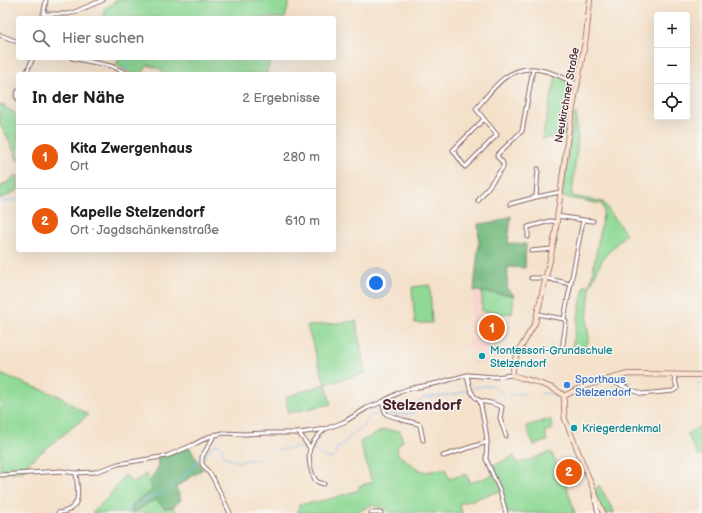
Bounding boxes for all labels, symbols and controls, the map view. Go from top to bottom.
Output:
map controls [654,12,690,120]
button: + [654,12,690,48]
search box [16,16,336,60]
icon: search [30,27,52,49]
text: Hier suchen [62,29,144,48]
street label: Neukirchner Straße [552,46,582,144]
button: − [654,48,690,84]
button: locate [654,84,690,120]
text: In der Nähe [32,88,125,108]
text: 2 Ergebnisse [242,90,320,106]
text: Kita Zwergenhaus [70,139,192,158]
text: 1 [42,149,48,165]
text: 280 m [283,149,320,165]
text: Ort [70,158,89,174]
text: Kapelle Stelzendorf [70,203,205,222]
text: 2 [41,213,49,229]
text: 610 m [285,213,320,229]
text: Ort · Jagdschänkenstraße [70,222,219,238]
your location [366,273,386,293]
pin: 1 [479,313,505,343]
place label: Montessori-Grundschule Stelzendorf [490,344,613,370]
marker: Montessori-Grundschule Stelzendorf [477,351,487,361]
place label: Sporthaus Stelzendorf [575,373,632,399]
marker: Sporthaus Stelzendorf [562,380,572,390]
district label: Stelzendorf [382,396,462,415]
place label: Kriegerdenkmal [582,422,661,435]
marker: Kriegerdenkmal [569,423,579,433]
pin: 2 [556,457,582,487]

